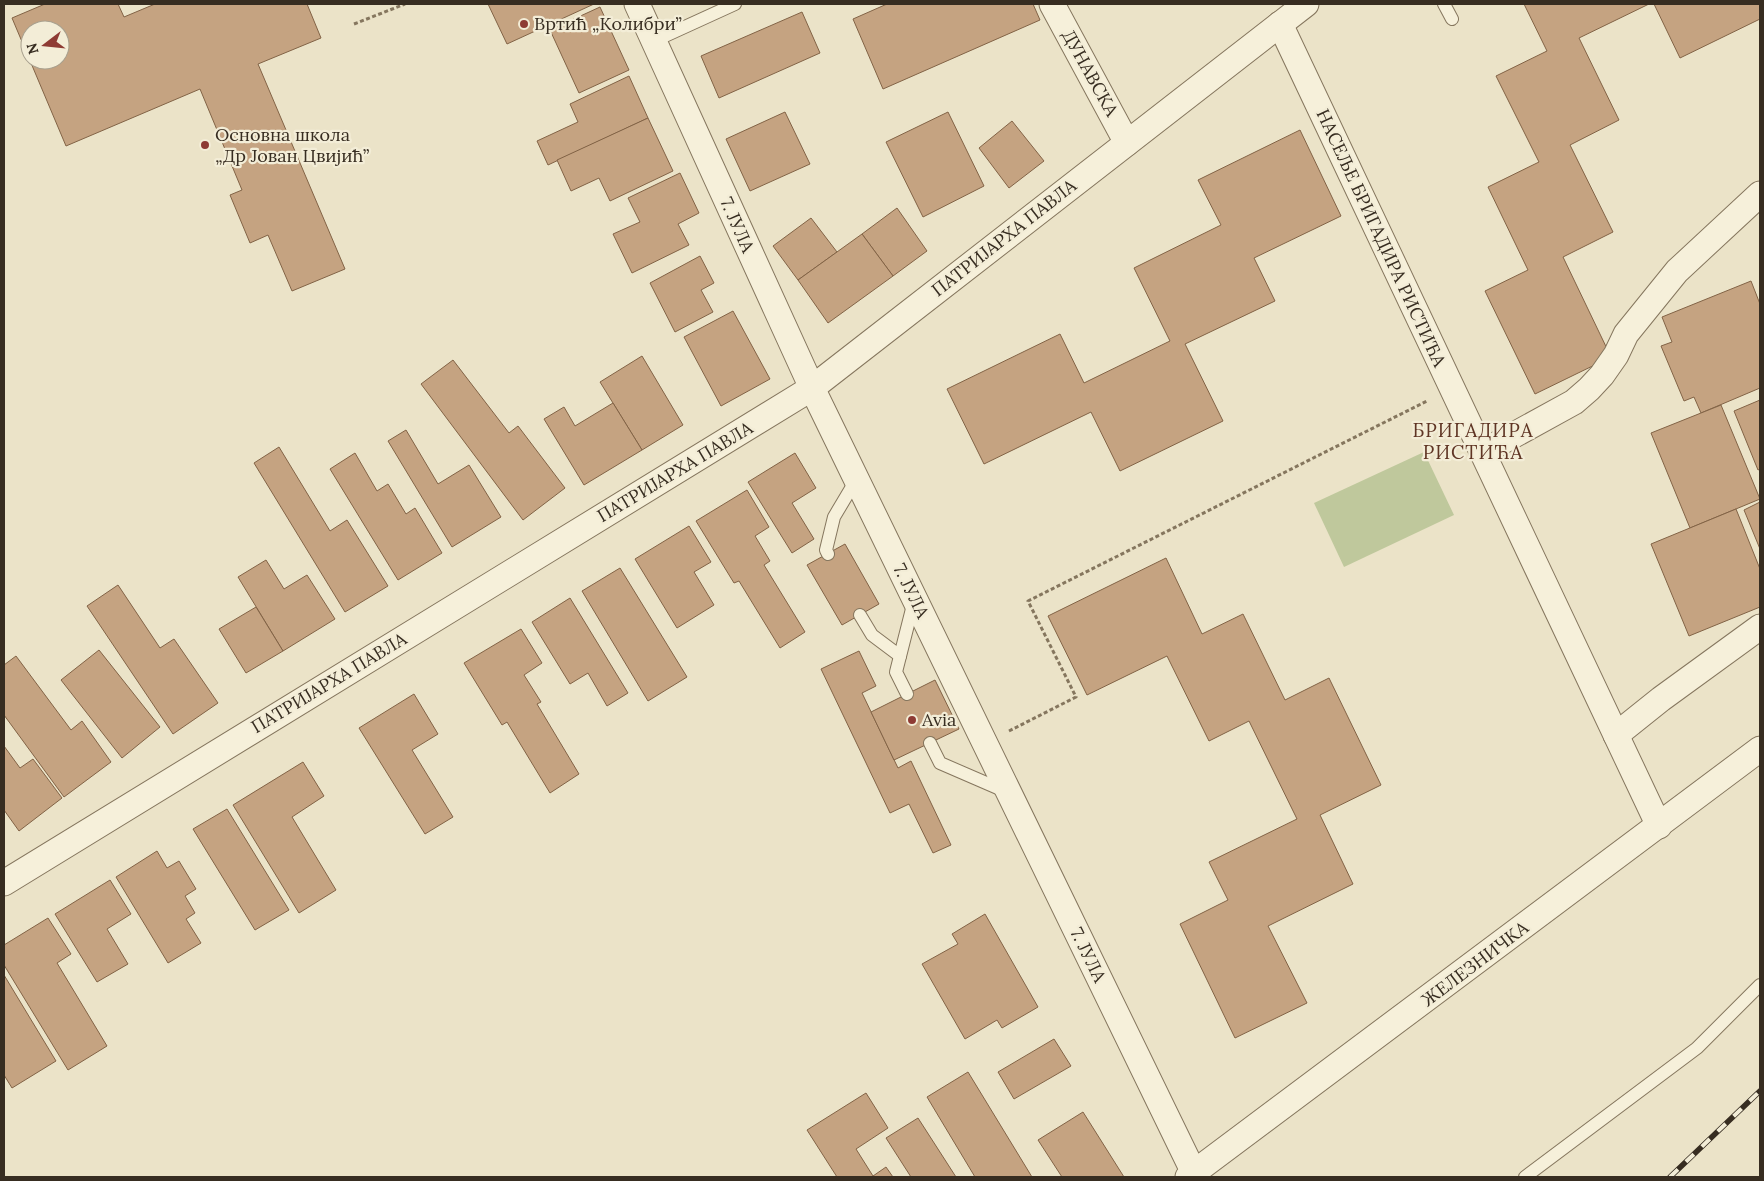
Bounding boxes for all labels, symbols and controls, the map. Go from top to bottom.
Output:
place label: Вртић „Колибри” [534,12,682,35]
marker: Вртић „Колибри” [518,18,530,30]
north arrow [20,20,70,70]
street label: ДУНАВСКА [1057,25,1124,121]
text: N [22,41,43,56]
street label: НАСЕЉЕ БРИГАДИРА РИСТИЋА [1311,105,1452,371]
place label: Основна школа „Др Јован Цвијић” [215,123,369,167]
marker: Основна школа „Др Јован Цвијић” [199,139,211,151]
street label: ПАТРИЈАРХА ПАВЛА [927,174,1081,301]
street label: 7. ЈУЛА [715,194,760,257]
street label: ПАТРИЈАРХА ПАВЛА [593,416,757,527]
district label: БРИГАДИРА РИСТИЋА [1412,418,1534,464]
street label: 7. ЈУЛА [888,560,935,623]
street label: ПАТРИЈАРХА ПАВЛА [247,627,411,738]
place label: Avia [921,708,956,731]
marker: Avia [906,714,918,726]
street label: ЖЕЛЕЗНИЧКА [1417,916,1533,1011]
street label: 7. ЈУЛА [1065,924,1112,987]

